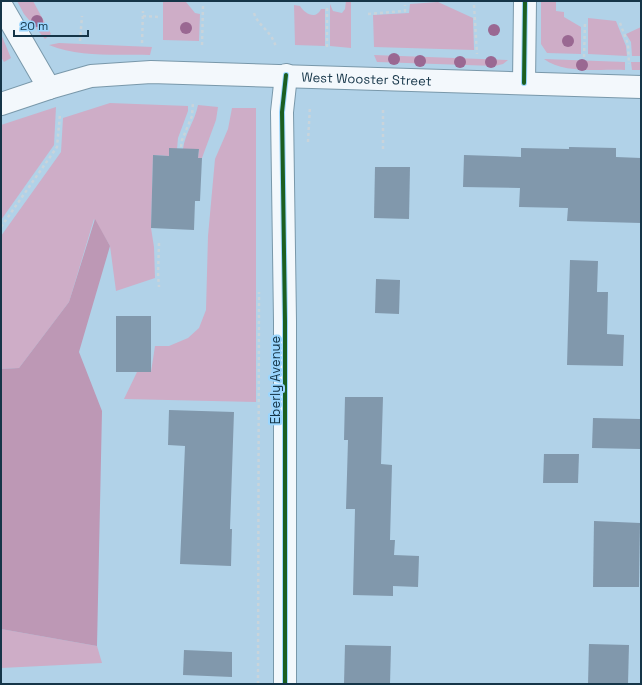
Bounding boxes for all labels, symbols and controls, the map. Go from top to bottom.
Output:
scale bar [14,12,88,38]
text: 20 m [20,18,48,34]
street label: West Wooster Street [301,68,432,89]
street label: Eberly Avenue [267,336,284,424]

